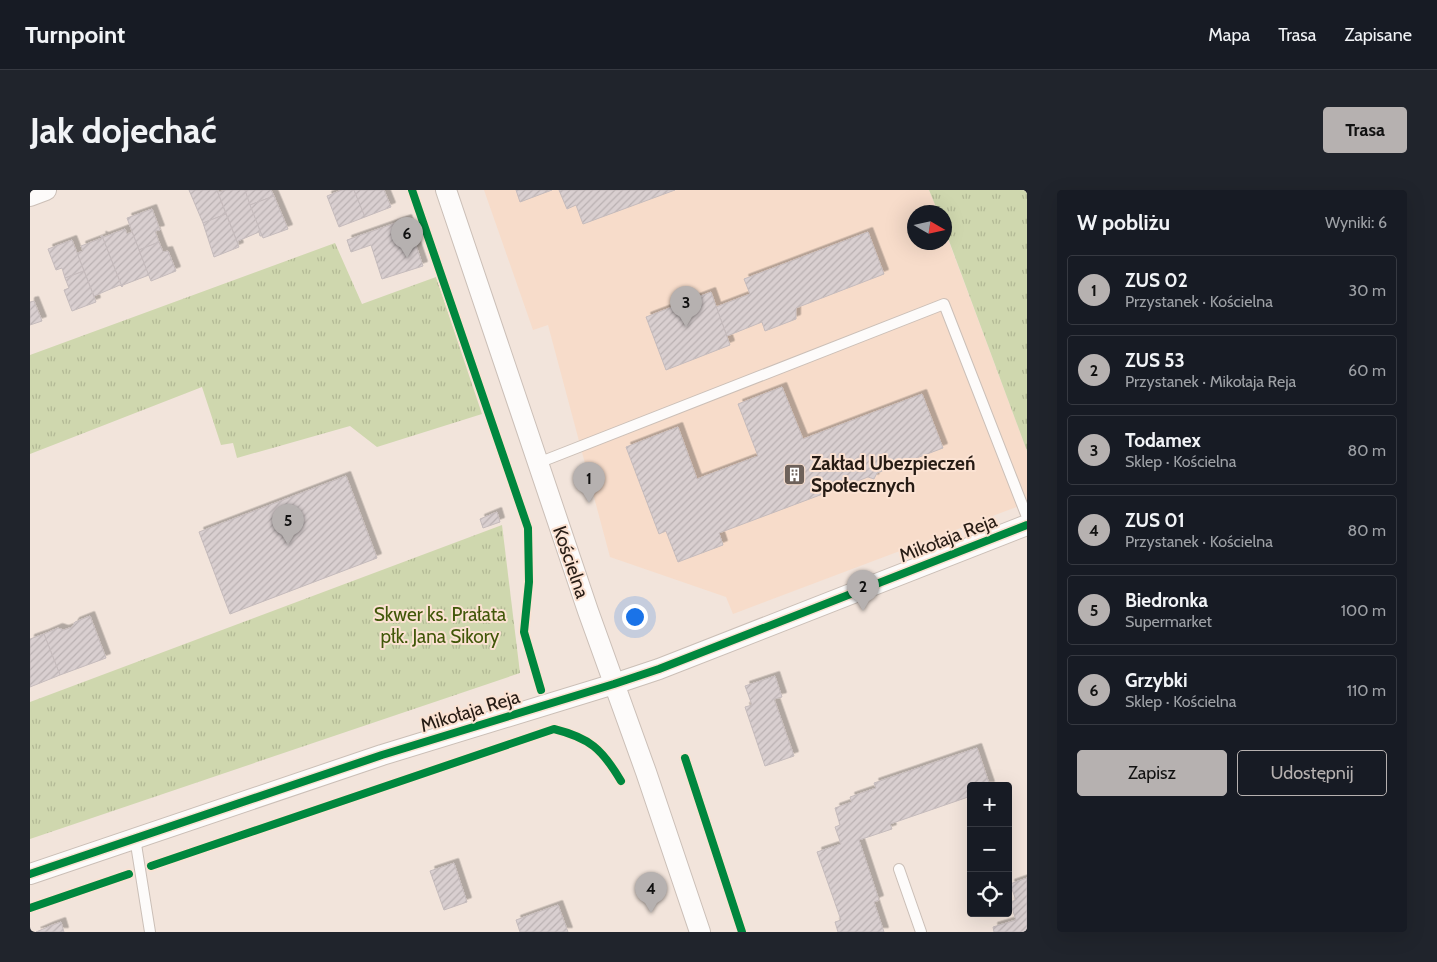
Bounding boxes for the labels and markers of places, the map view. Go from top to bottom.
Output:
pin: 6 [391,217,423,258]
pin: 3 [670,286,702,327]
place label: Zakład Ubezpieczeń Społecznych [811,452,975,497]
pin: 1 [573,462,605,503]
building icon: Zakład Ubezpieczeń Społecznych [783,462,807,486]
pin: 5 [272,504,304,545]
pin: 2 [847,570,879,611]
pin: 4 [635,872,667,913]

